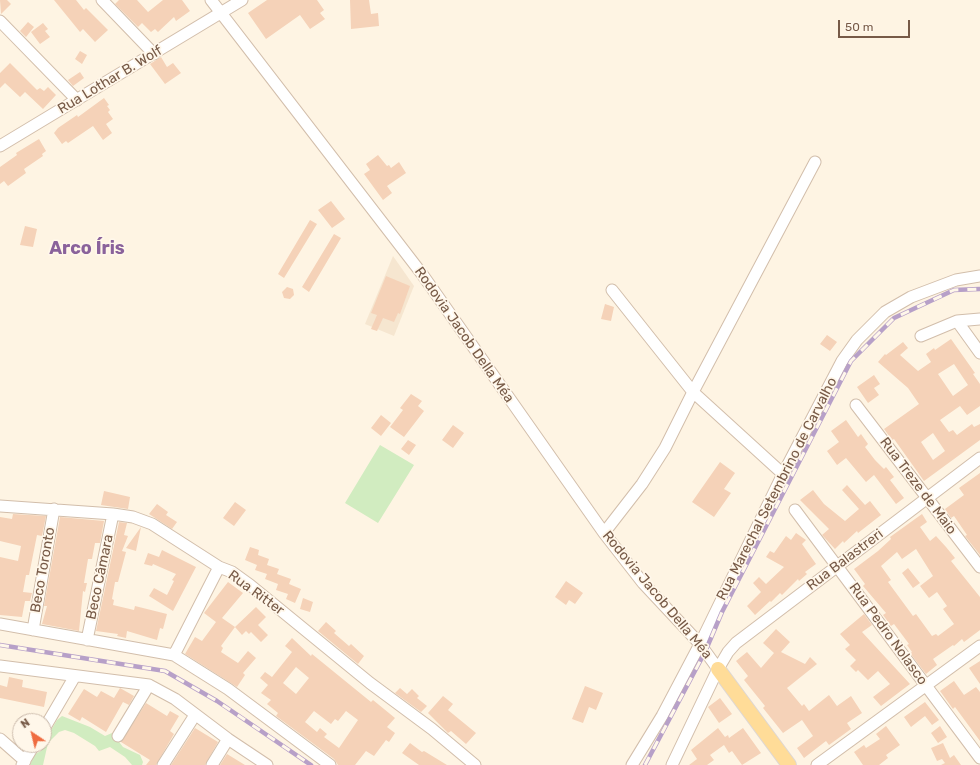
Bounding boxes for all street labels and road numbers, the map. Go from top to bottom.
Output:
street label: Rua Lothar B. Wolf [55,42,165,118]
street label: Rodovia Jacob Della Méa [411,264,517,406]
street label: Rua Marechal Setembrino de Carvalho [713,375,841,603]
street label: Rua Treze de Maio [876,434,960,538]
street label: Beco Toronto [27,526,59,614]
street label: Rua Balastreri [803,526,887,594]
street label: Rodovia Jacob Della Méa [599,528,715,662]
street label: Beco Câmara [83,533,117,621]
street label: Rua Ritter [225,567,287,619]
street label: Rua Pedro Nolasco [845,580,931,688]

